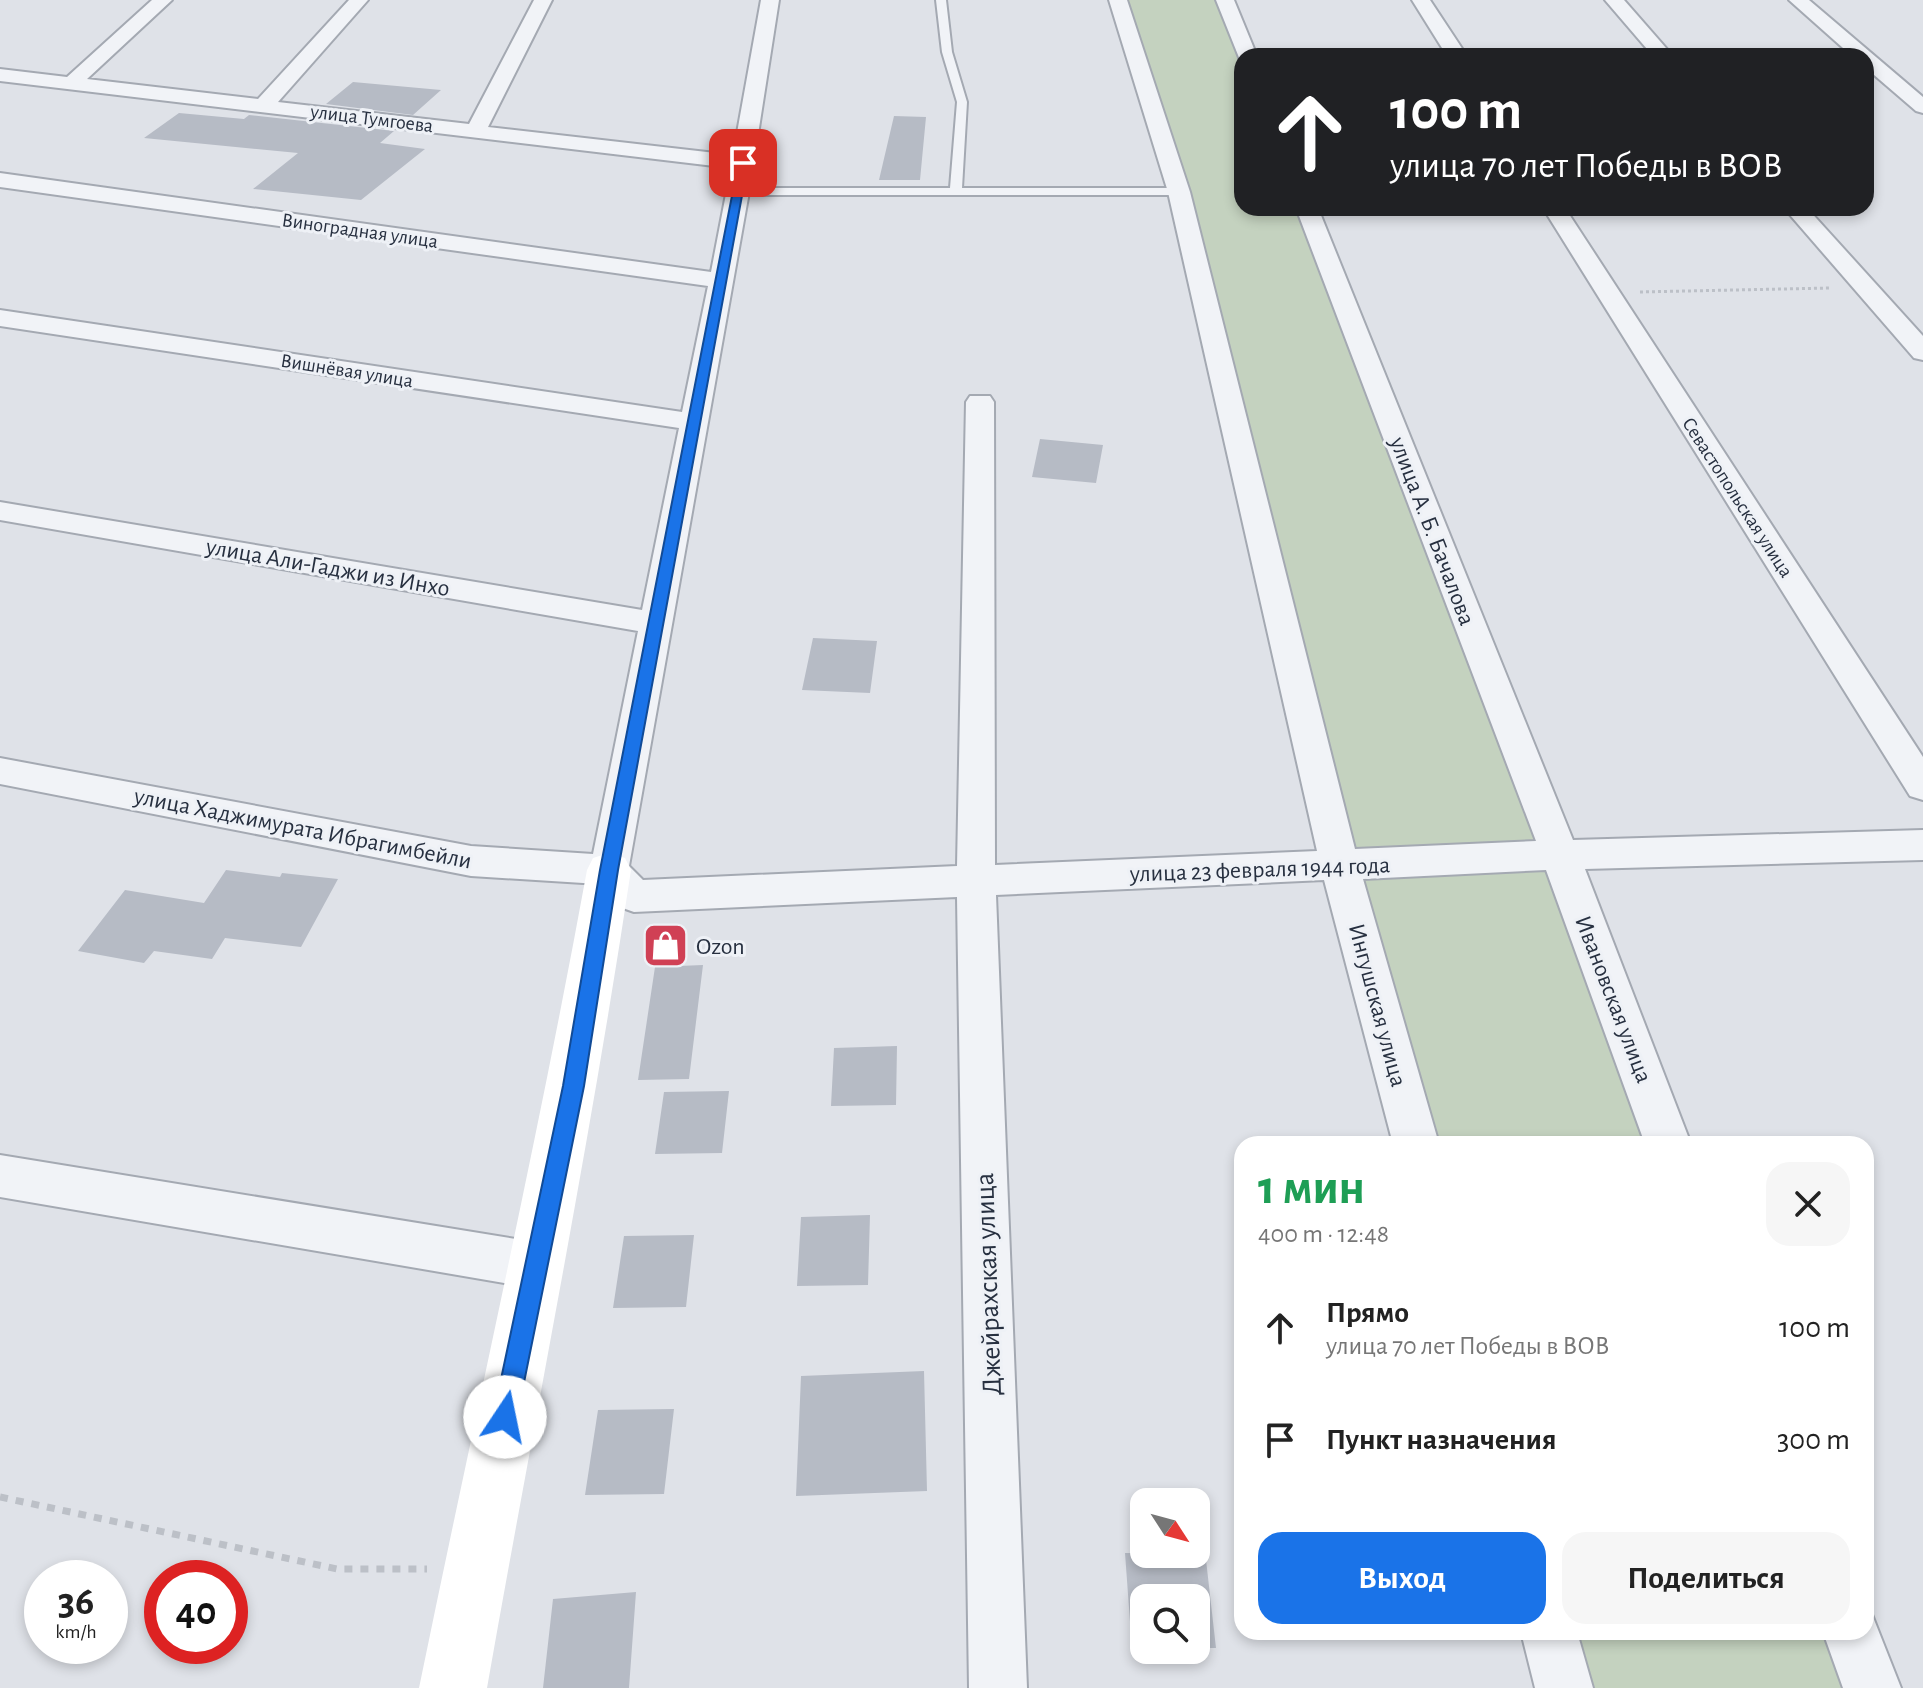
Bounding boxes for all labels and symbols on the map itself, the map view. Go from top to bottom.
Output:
street label: улица Тумгоева [308,101,434,136]
pin [709,129,777,197]
street label: Виноградная улица [280,210,439,252]
street label: Вишнёвая улица [279,351,414,391]
street label: Севастопольская улица [1678,414,1796,581]
street label: улица А. Б. Бачалова [1385,433,1479,629]
street label: улица Али-Гаджи из Инхо [203,535,451,601]
street label: улица Хаджимурата Ибрагимбейли [131,784,474,874]
street label: улица 23 февраля 1944 года [1128,853,1391,887]
street label: Ивановская улица [1570,912,1656,1086]
street label: Ингушская улица [1344,921,1410,1089]
shop icon: Ozon [641,922,689,970]
place label: Ozon [696,935,745,959]
street label: Джейрахская улица [971,1172,1007,1396]
position arrow [463,1375,547,1459]
north arrow [1130,1488,1210,1568]
speed limit sign: 40 [144,1560,248,1664]

